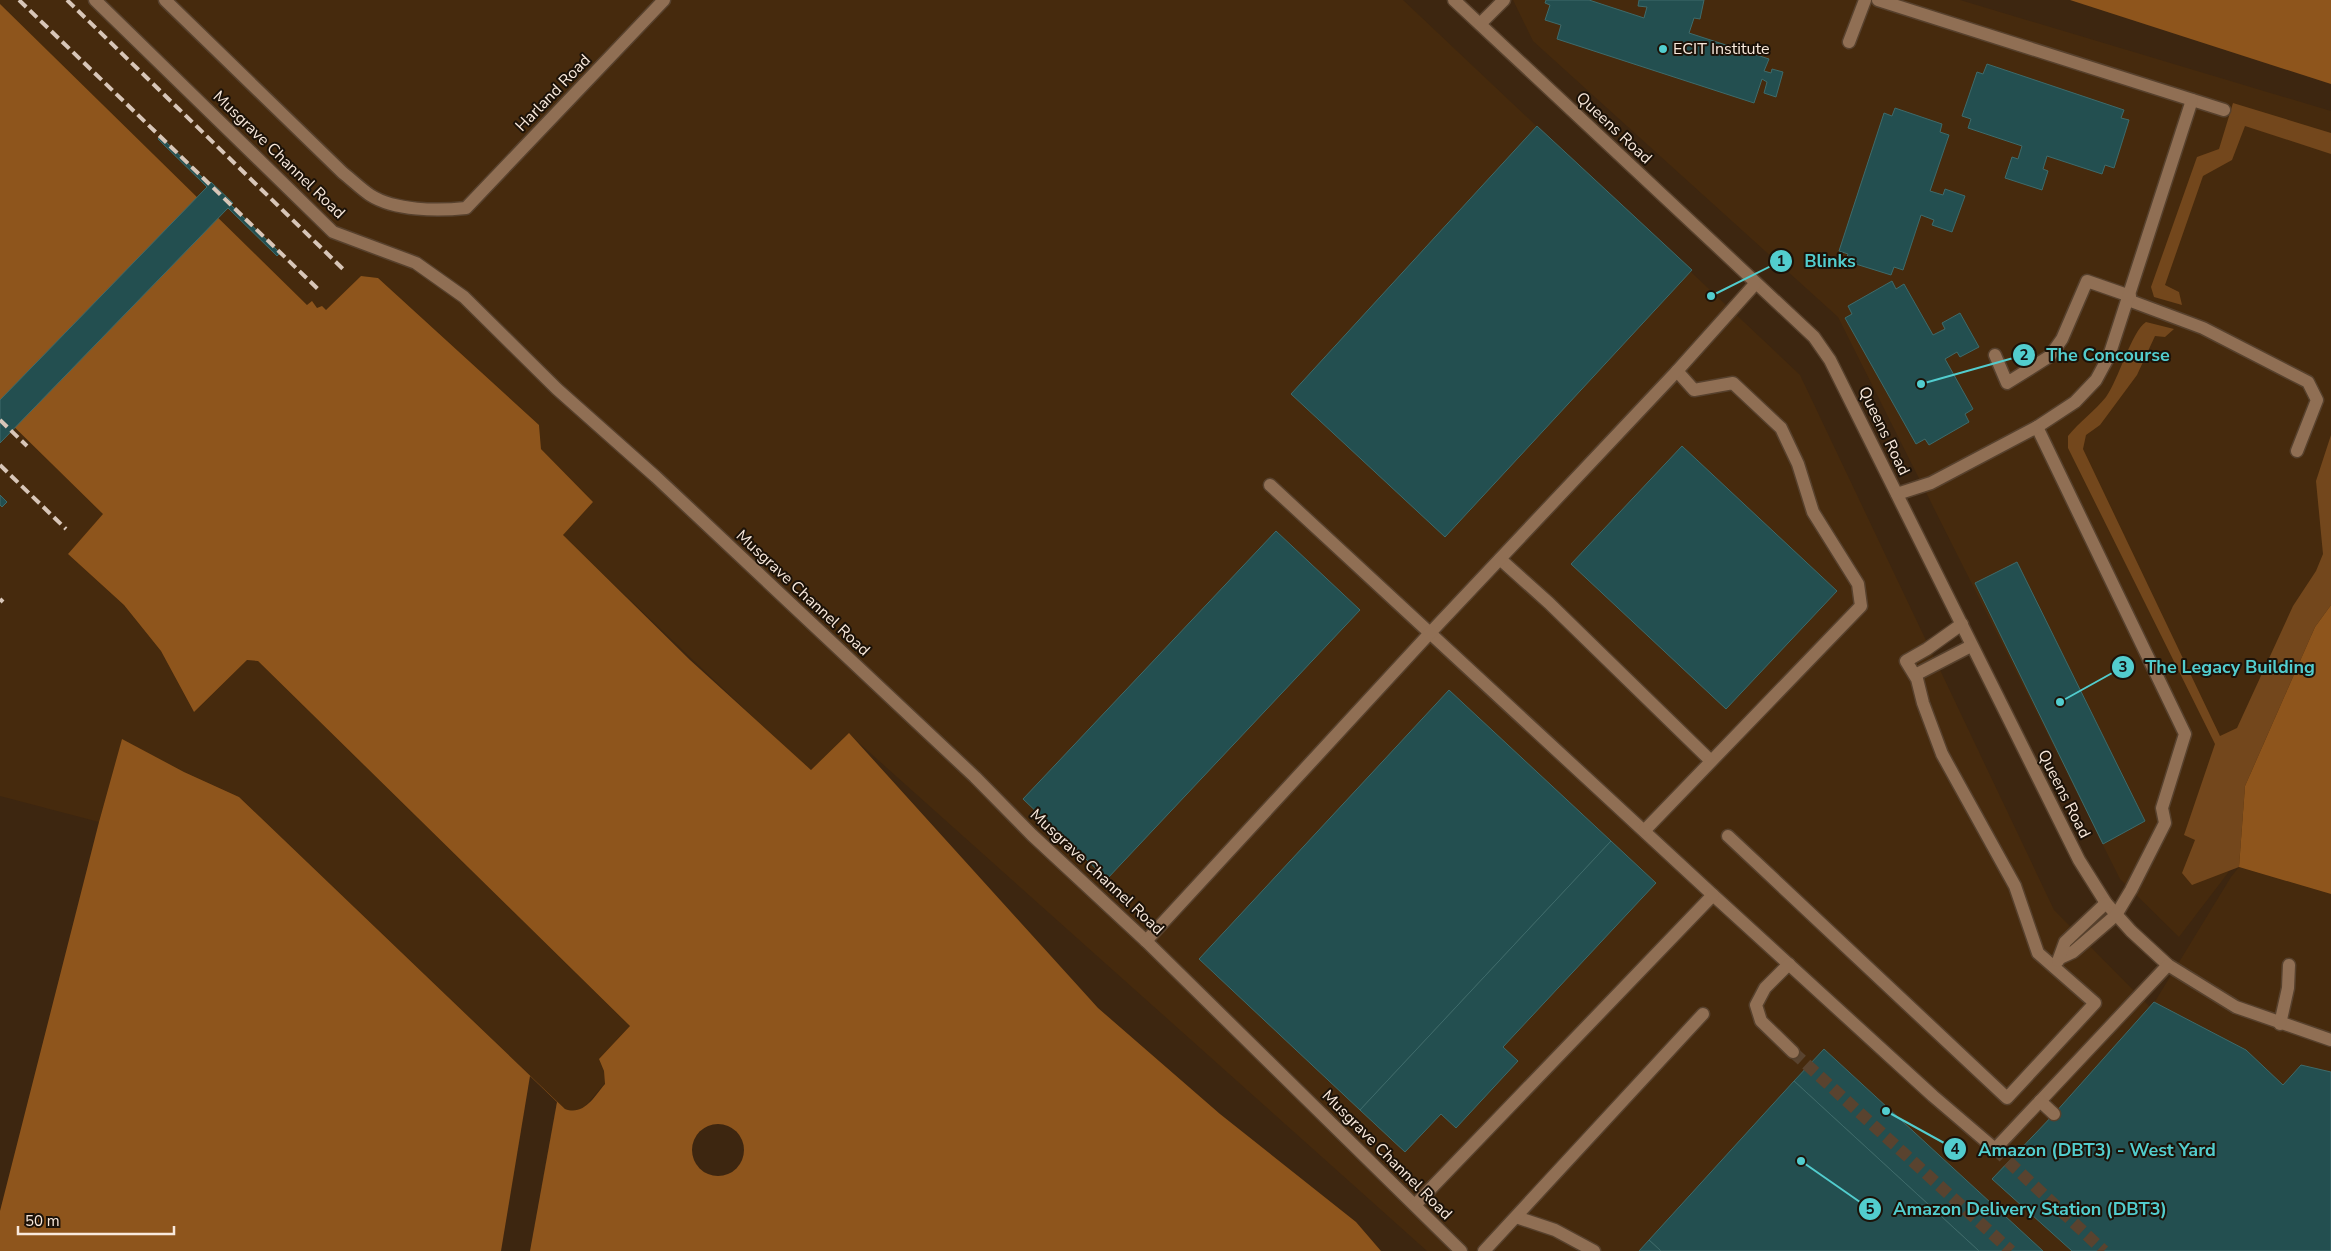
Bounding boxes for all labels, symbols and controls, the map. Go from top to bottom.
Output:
place label: ECIT Institute [1673,38,1770,60]
marker: ECIT Institute [1657,43,1669,55]
street label: Harland Road [511,50,595,136]
street label: Musgrave Channel Road [208,86,350,224]
street label: Queens Road [1571,87,1657,169]
callout: Blinks [1769,245,1865,278]
text: Blinks [1804,249,1856,273]
text: 1 [1776,251,1786,271]
callout: The Concourse [2012,339,2180,372]
text: The Concourse [2046,343,2170,367]
text: 2 [2019,345,2029,365]
street label: Queens Road [1853,383,1915,479]
street label: Musgrave Channel Road [731,525,875,661]
callout: The Legacy Building [2110,650,2325,683]
text: The Legacy Building [2145,655,2315,679]
text: 3 [2118,657,2128,677]
street label: Queens Road [2032,746,2096,842]
street label: Musgrave Channel Road [1025,804,1169,940]
street label: Musgrave Channel Road [1317,1085,1457,1225]
callout: Amazon (DBT3) - West Yard [1943,1133,2226,1166]
text: Amazon (DBT3) - West Yard [1978,1138,2216,1162]
text: 4 [1950,1139,1960,1159]
callout: Amazon Delivery Station (DBT3) [1858,1192,2177,1225]
text: Amazon Delivery Station (DBT3) [1893,1197,2167,1221]
text: 5 [1865,1199,1875,1219]
scale bar [18,1204,174,1236]
text: 50 m [25,1211,60,1231]

